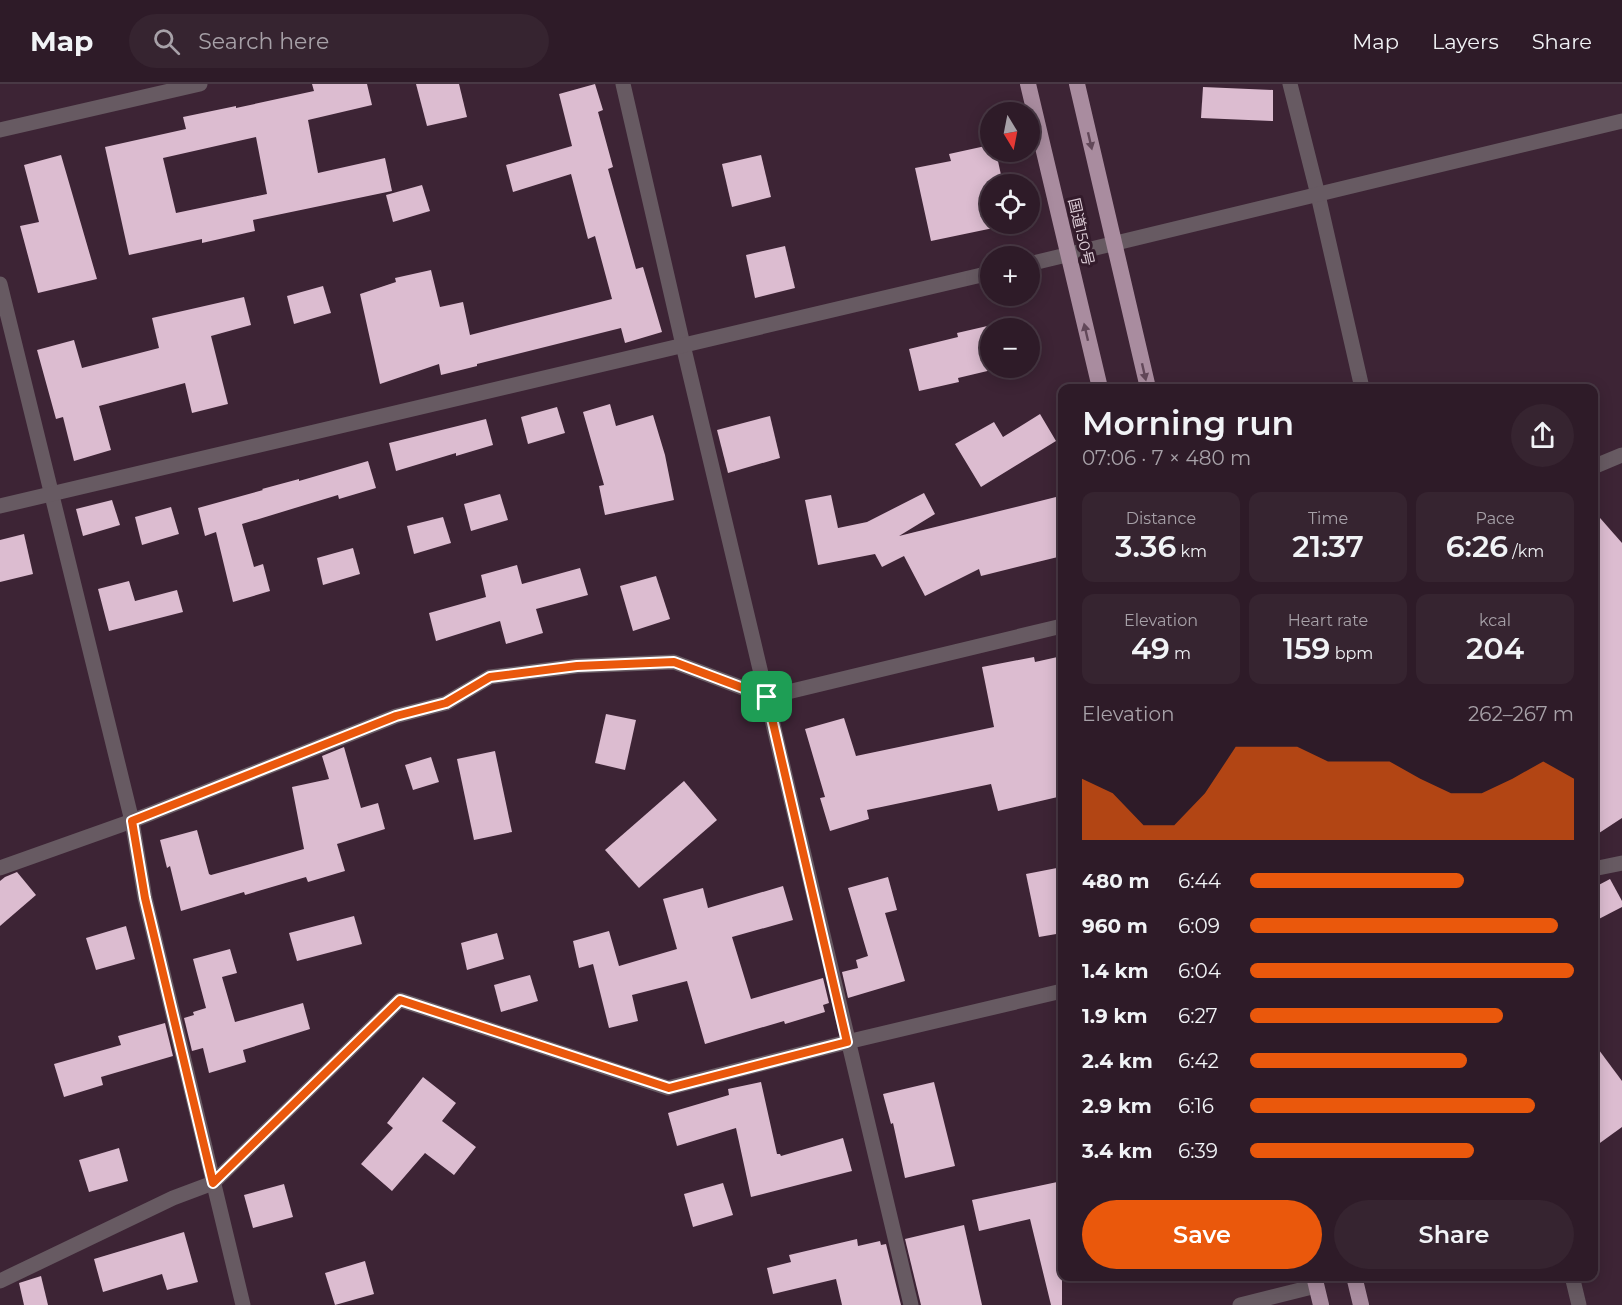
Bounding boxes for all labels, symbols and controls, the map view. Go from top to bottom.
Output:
search box [129,14,549,68]
text: Map [30,24,93,58]
icon: search [150,25,183,58]
text: Search here [198,28,329,55]
text: Map [1352,29,1399,54]
text: Layers [1432,29,1499,54]
text: Share [1532,29,1592,54]
north arrow [980,102,1040,162]
map controls [980,102,1040,378]
one-way arrow [1086,132,1096,150]
button: locate [980,174,1040,234]
street label: 国道150号 [1064,196,1098,268]
button: + [980,246,1040,306]
button: − [980,318,1040,378]
one-way arrow [1081,322,1091,341]
one-way arrow [1140,363,1150,381]
text: Morning run [1082,403,1294,443]
button: share [1511,404,1574,467]
text: 07:06 · 7 × 480 m [1082,446,1251,470]
text: Distance [1126,509,1196,528]
text: Time [1308,509,1348,528]
text: Pace [1475,509,1515,528]
text: 3.36 [1115,528,1176,565]
text: 21:37 [1292,528,1364,565]
text: 6:26 [1446,528,1508,565]
text: km [1176,542,1207,561]
text: /km [1508,542,1544,561]
text: Elevation [1124,611,1198,630]
text: Heart rate [1288,611,1368,630]
text: kcal [1479,611,1511,630]
text: 49 [1131,630,1170,667]
text: 159 [1283,630,1330,667]
text: 204 [1466,630,1524,667]
text: m [1170,644,1191,663]
text: bpm [1330,644,1373,663]
pin [741,671,792,722]
icon: arrive [750,680,783,713]
text: Elevation [1082,702,1174,726]
text: 262–267 m [1468,702,1574,726]
text: 480 m [1082,869,1149,893]
text: 6:44 [1178,869,1221,893]
text: 960 m [1082,914,1148,938]
text: 6:09 [1178,914,1220,938]
text: 1.4 km [1082,959,1149,983]
text: 6:04 [1178,959,1221,983]
text: 1.9 km [1082,1004,1148,1028]
text: 6:27 [1178,1004,1218,1028]
text: 2.4 km [1082,1049,1153,1073]
text: 6:42 [1178,1049,1219,1073]
text: 2.9 km [1082,1094,1152,1118]
text: 6:16 [1178,1094,1214,1118]
text: 3.4 km [1082,1139,1153,1163]
text: 6:39 [1178,1139,1218,1163]
button: Save [1082,1200,1322,1269]
button: Share [1334,1200,1574,1269]

